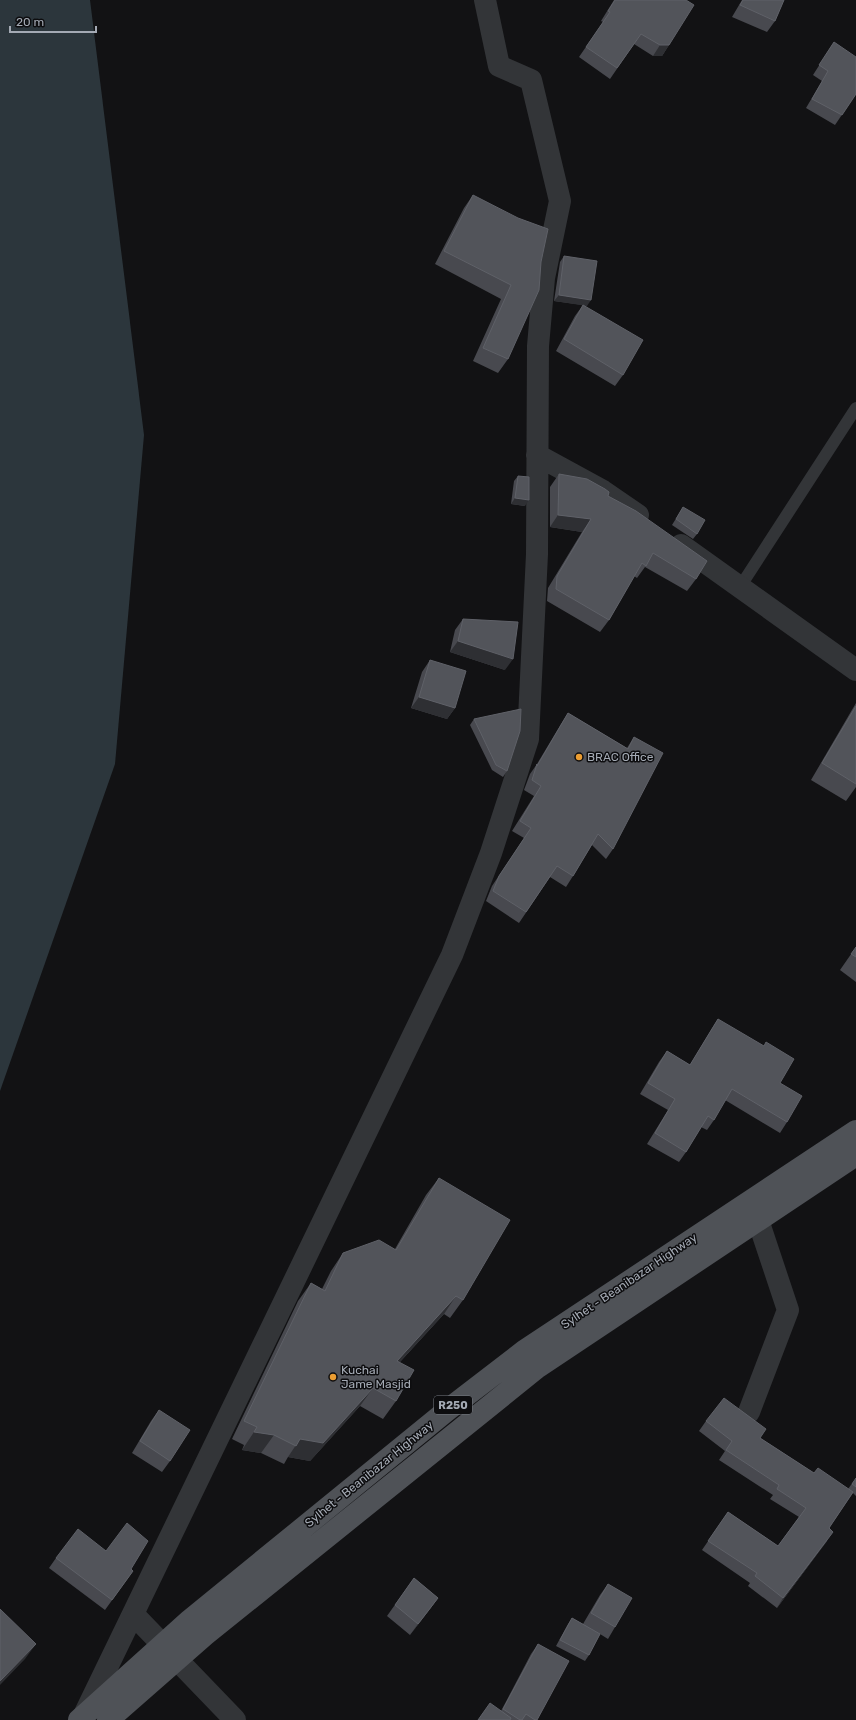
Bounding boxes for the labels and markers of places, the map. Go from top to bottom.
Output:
place label: BRAC Office [587,750,654,764]
marker: BRAC Office [574,752,584,762]
place label: Kuchai Jame Masjid [341,1363,411,1391]
marker: Kuchai Jame Masjid [328,1372,338,1382]

